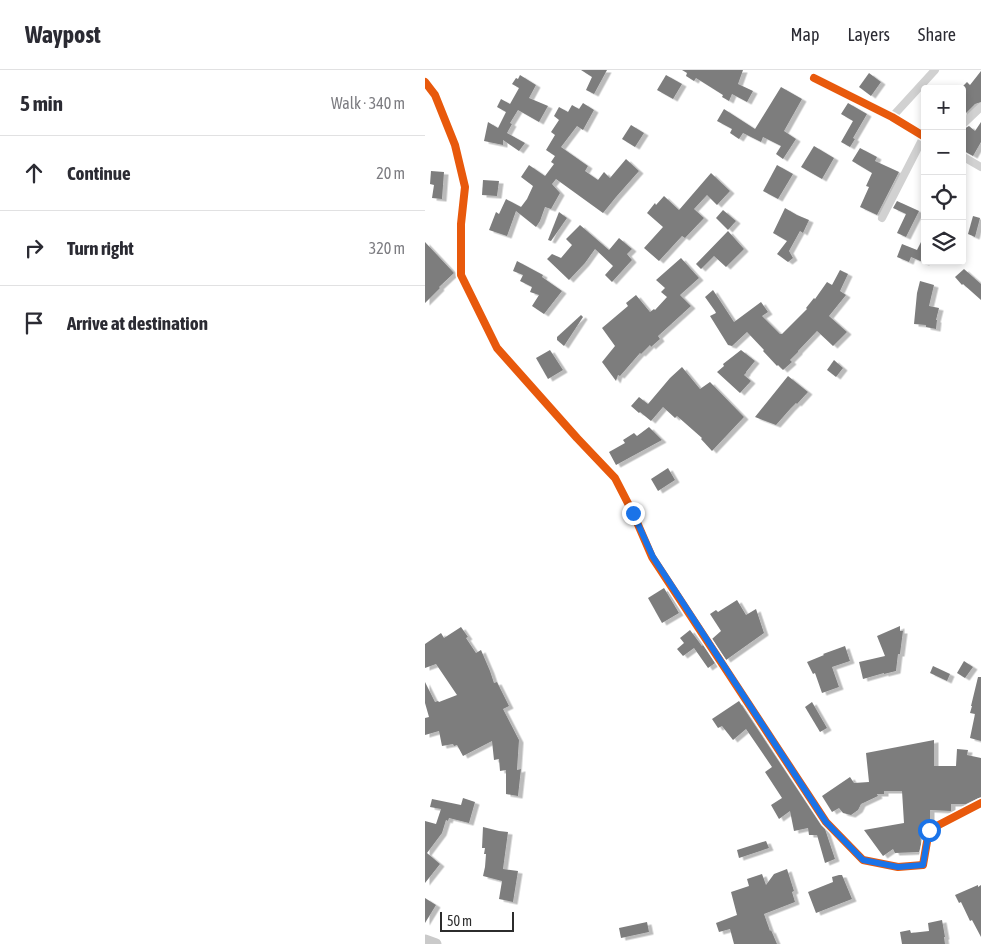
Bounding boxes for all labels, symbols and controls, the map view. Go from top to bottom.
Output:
text: Waypost [25,21,101,48]
text: Map [790,24,819,45]
text: Layers [847,24,890,45]
text: Share [918,24,956,45]
map controls [921,85,966,265]
button: + [921,85,966,130]
text: 5 min [20,91,63,115]
text: Walk · 340 m [331,94,405,112]
button: − [921,130,966,175]
icon: ahead [20,159,48,187]
text: Continue [67,162,131,184]
text: 20 m [376,164,405,182]
button: locate [921,175,966,220]
button: layers [921,220,966,265]
icon: right [20,234,48,262]
text: Turn right [67,237,134,259]
text: 320 m [369,239,405,257]
icon: arrive [20,309,48,337]
text: Arrive at destination [67,312,208,334]
route end [622,502,645,525]
route start [918,819,941,842]
scale bar [440,909,514,932]
text: 50 m [447,913,472,929]

